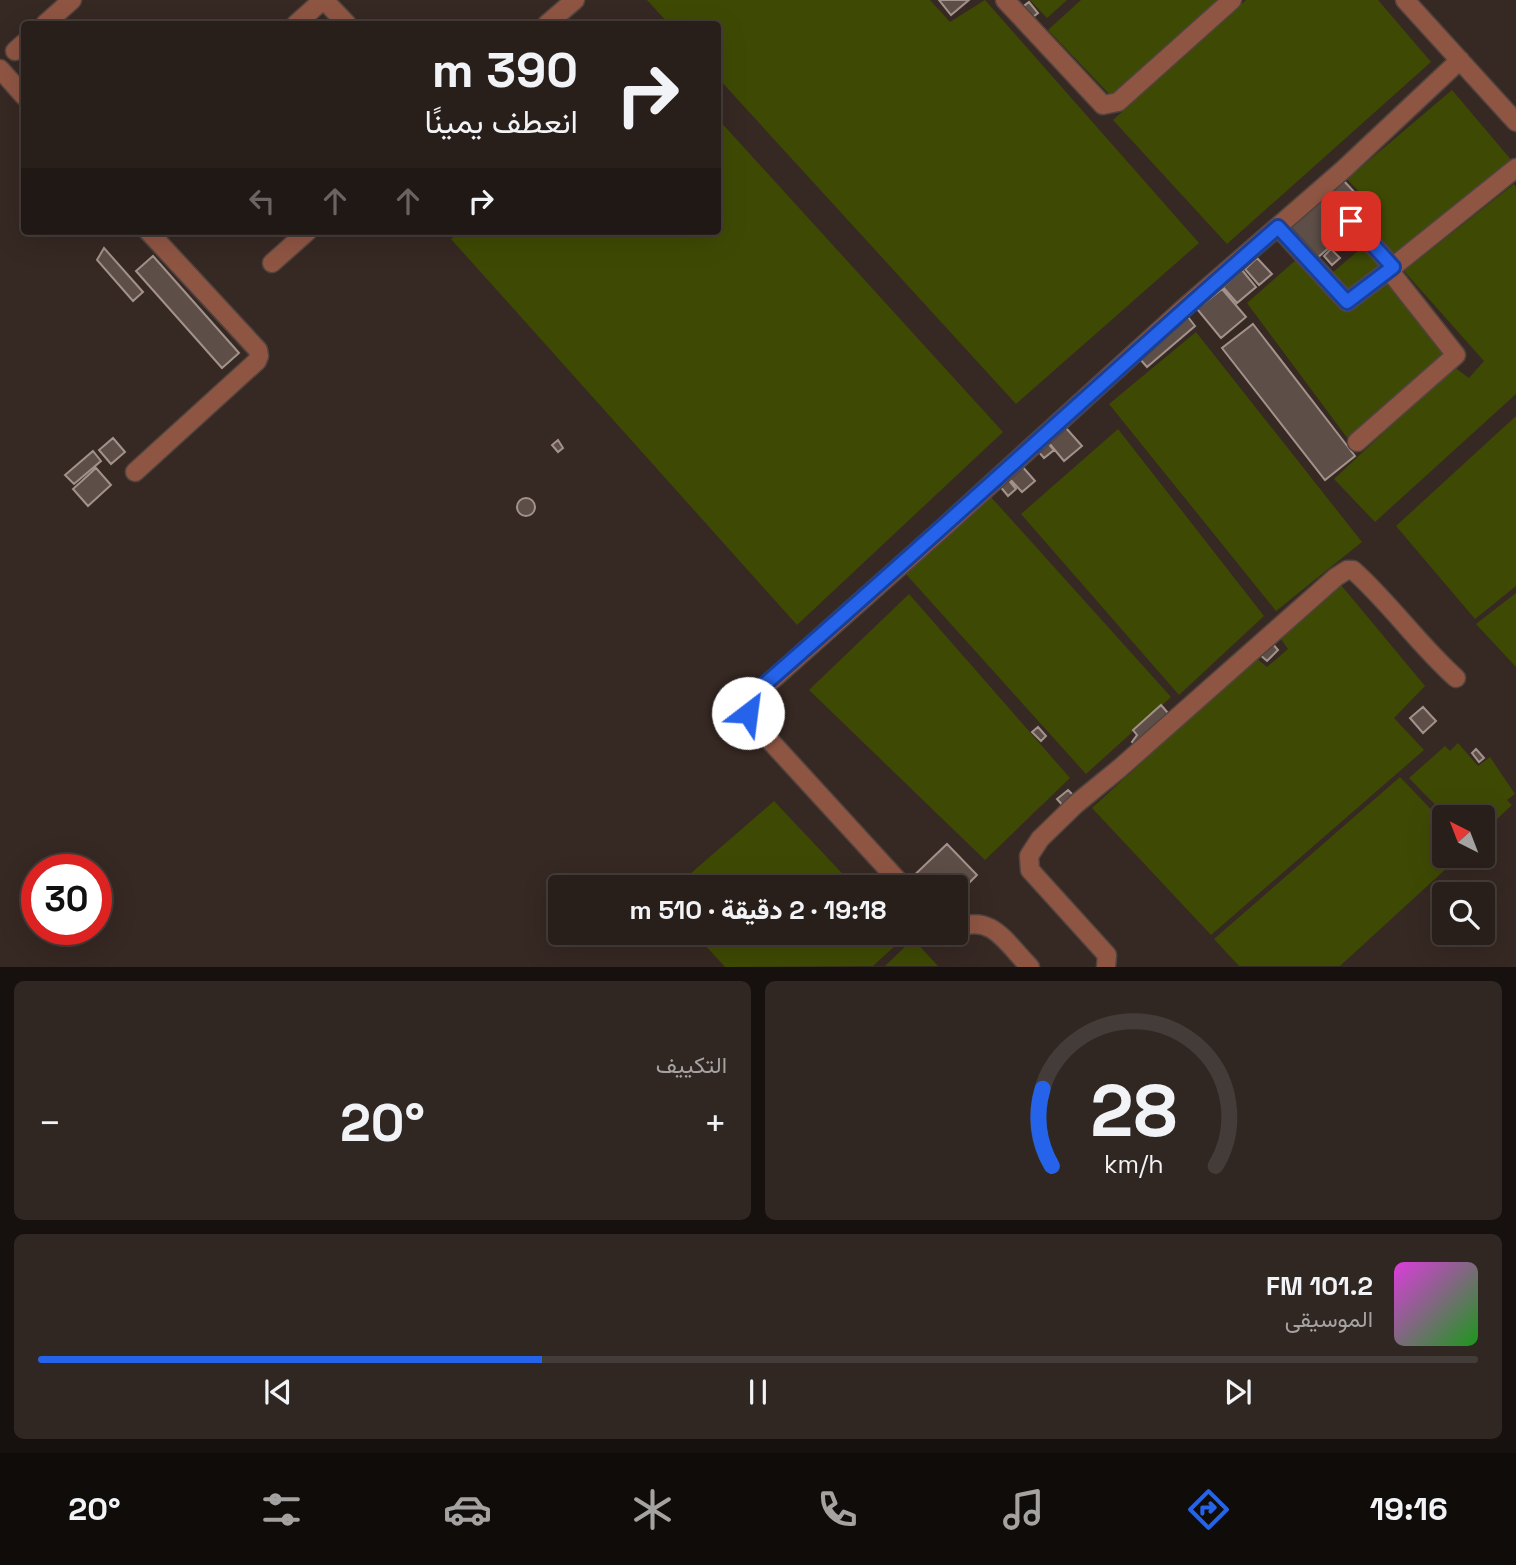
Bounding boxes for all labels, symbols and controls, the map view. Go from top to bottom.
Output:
text: 390 m [432,39,578,101]
icon: right [602,49,693,140]
text: انعطف يمينًا [425,102,578,142]
icon: left [243,182,281,220]
icon: ahead [316,182,354,220]
icon: ahead [389,182,427,220]
icon: right [462,182,500,220]
pin [1321,191,1381,251]
icon: arrive [1332,202,1370,240]
position arrow [711,676,785,750]
north arrow [1432,805,1494,868]
map controls [1432,805,1495,945]
speed limit sign: 30 [21,854,112,945]
button: search [1432,882,1495,945]
text: 19:18 · 2 دقيقة · 510 m [630,893,886,927]
text: التكييف [656,1050,727,1080]
text: 28 [1090,1065,1177,1158]
text: 20° [340,1090,425,1156]
text: − [38,1099,62,1147]
text: + [703,1099,727,1147]
text: km/h [1104,1148,1163,1180]
text: 101.2 FM [1266,1269,1373,1303]
text: الموسيقى [1285,1304,1373,1334]
icon: previous [259,1373,297,1411]
icon: pause [739,1373,777,1411]
icon: next [1219,1373,1257,1411]
icon: filters [257,1485,306,1534]
icon: car [443,1485,492,1534]
icon: climate [628,1485,677,1534]
icon: phone [813,1485,862,1534]
icon: music [999,1485,1048,1534]
icon: directions [1184,1485,1233,1534]
text: 20° [68,1489,121,1529]
text: 19:16 [1370,1489,1448,1529]

